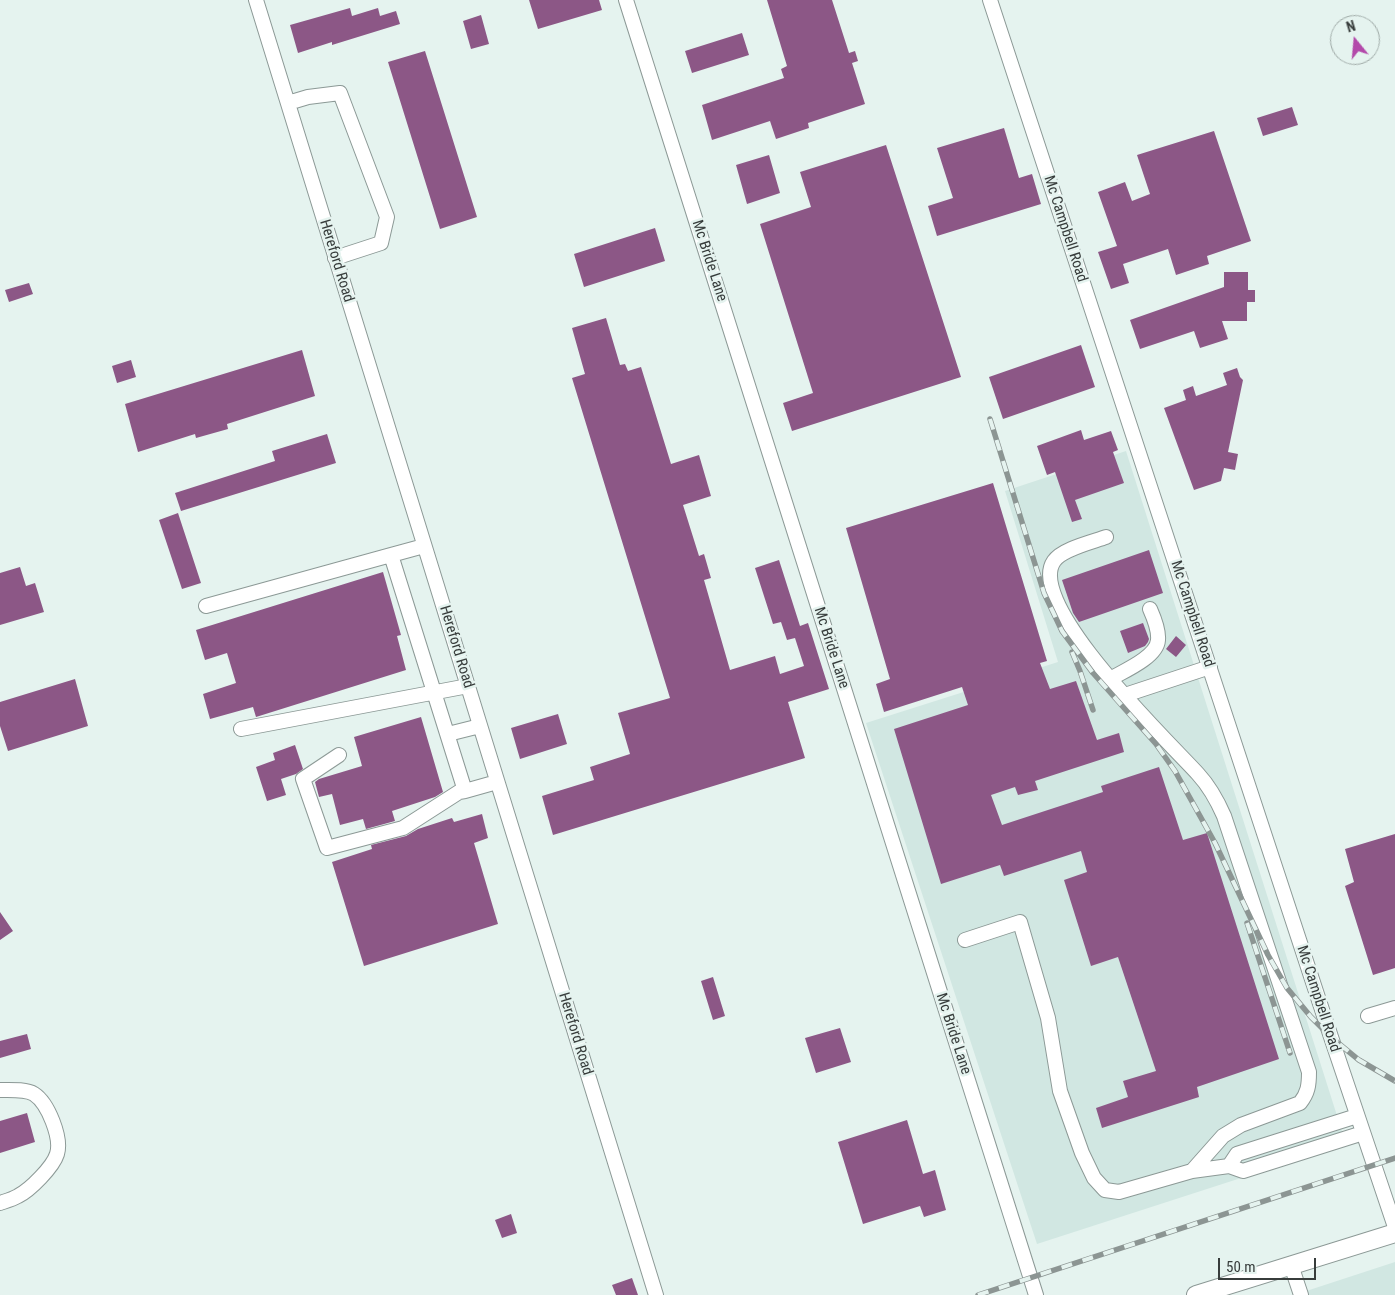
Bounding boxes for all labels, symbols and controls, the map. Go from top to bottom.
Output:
north arrow [1330,15,1380,65]
text: N [1344,18,1357,36]
street label: Mc Campbell Road [1039,173,1091,285]
street label: Hereford Road [315,217,357,305]
street label: Mc Bride Lane [687,218,731,304]
street label: Mc Campbell Road [1166,558,1218,670]
street label: Hereford Road [435,603,477,691]
street label: Mc Bride Lane [809,605,853,691]
street label: Mc Campbell Road [1292,943,1344,1055]
street label: Hereford Road [554,990,596,1078]
street label: Mc Bride Lane [931,991,975,1077]
scale bar [1220,1248,1318,1280]
text: 50 m [1226,1258,1256,1276]

